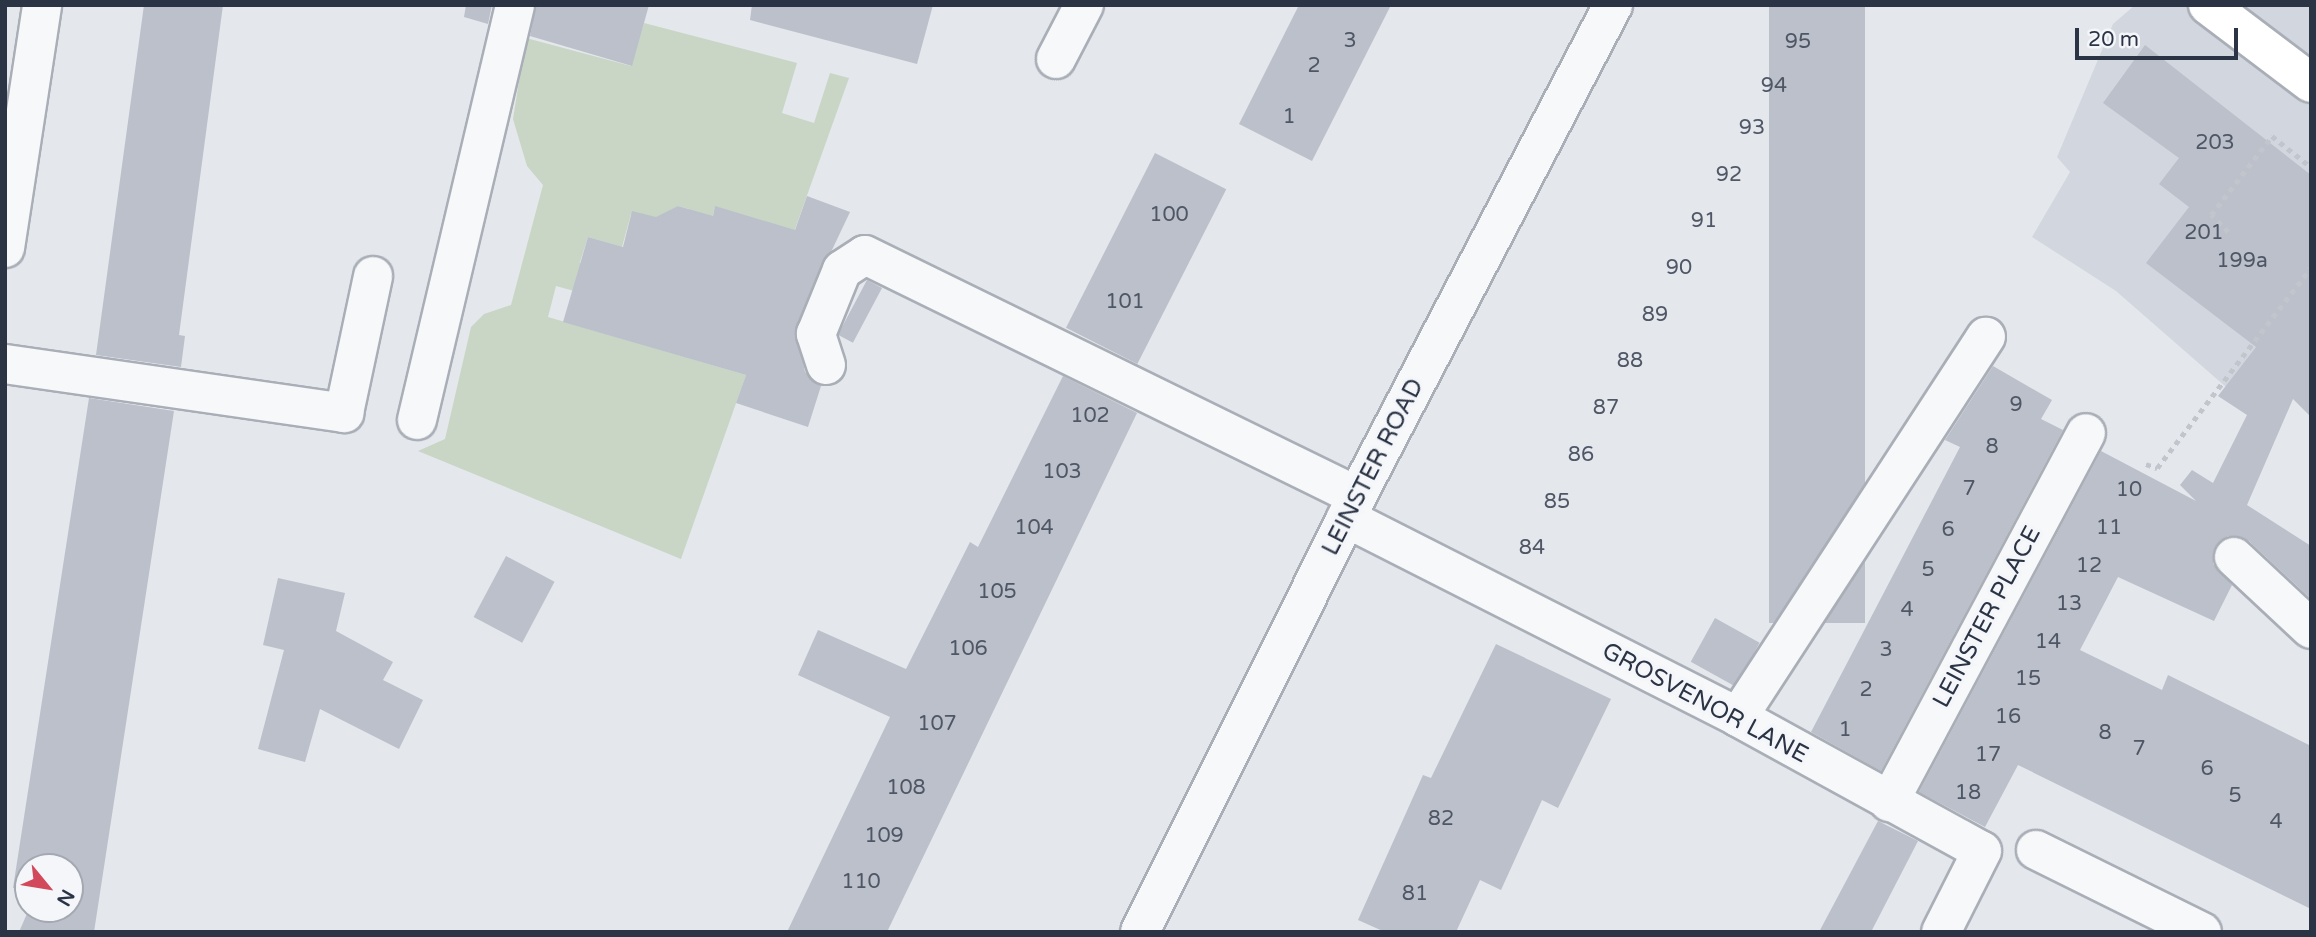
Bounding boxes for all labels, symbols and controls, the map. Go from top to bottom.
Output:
scale bar [2078,14,2241,58]
text: 20 m [2088,27,2139,52]
house number: 3 [1343,28,1357,54]
house number: 95 [1785,29,1811,55]
house number: 2 [1307,53,1321,79]
house number: 94 [1761,73,1787,99]
house number: 1 [1282,104,1296,130]
house number: 93 [1739,115,1765,141]
house number: 203 [2195,130,2235,156]
house number: 92 [1716,162,1742,188]
house number: 100 [1149,202,1189,228]
house number: 91 [1691,208,1717,234]
house number: 201 [2184,220,2224,246]
house number: 199a [2216,248,2268,274]
house number: 90 [1666,255,1692,281]
house number: 101 [1105,289,1145,315]
house number: 89 [1642,302,1668,328]
house number: 88 [1617,348,1643,374]
street label: LEINSTER ROAD [1316,374,1430,560]
house number: 9 [2009,392,2023,418]
house number: 87 [1593,395,1619,421]
house number: 102 [1070,403,1110,429]
house number: 8 [1985,434,1999,460]
house number: 86 [1568,442,1594,468]
house number: 103 [1042,459,1082,485]
house number: 7 [1962,476,1976,502]
house number: 10 [2116,477,2142,503]
house number: 85 [1544,489,1570,515]
house number: 104 [1014,515,1054,541]
house number: 11 [2096,515,2122,541]
house number: 6 [1941,517,1955,543]
street label: LEINSTER PLACE [1927,521,2047,713]
house number: 84 [1519,535,1545,561]
house number: 12 [2076,553,2102,579]
house number: 5 [1921,557,1935,583]
house number: 105 [977,579,1017,605]
house number: 13 [2056,591,2082,617]
house number: 4 [1900,597,1914,623]
house number: 14 [2035,629,2061,655]
house number: 106 [948,636,988,662]
street label: GROSVENOR LANE [1597,636,1813,770]
house number: 3 [1879,637,1893,663]
house number: 15 [2015,666,2041,692]
house number: 2 [1859,677,1873,703]
house number: 16 [1995,704,2021,730]
house number: 107 [917,711,957,737]
house number: 1 [1838,717,1852,743]
house number: 8 [2098,720,2112,746]
house number: 7 [2132,736,2146,762]
house number: 17 [1975,742,2001,768]
house number: 6 [2200,756,2214,782]
house number: 108 [886,775,926,801]
house number: 18 [1955,780,1981,806]
house number: 5 [2228,783,2242,809]
house number: 82 [1428,806,1454,832]
house number: 4 [2269,809,2283,835]
house number: 109 [864,823,904,849]
north arrow [14,853,84,923]
house number: 110 [841,869,881,895]
house number: 81 [1402,881,1428,907]
text: N [52,885,79,910]

